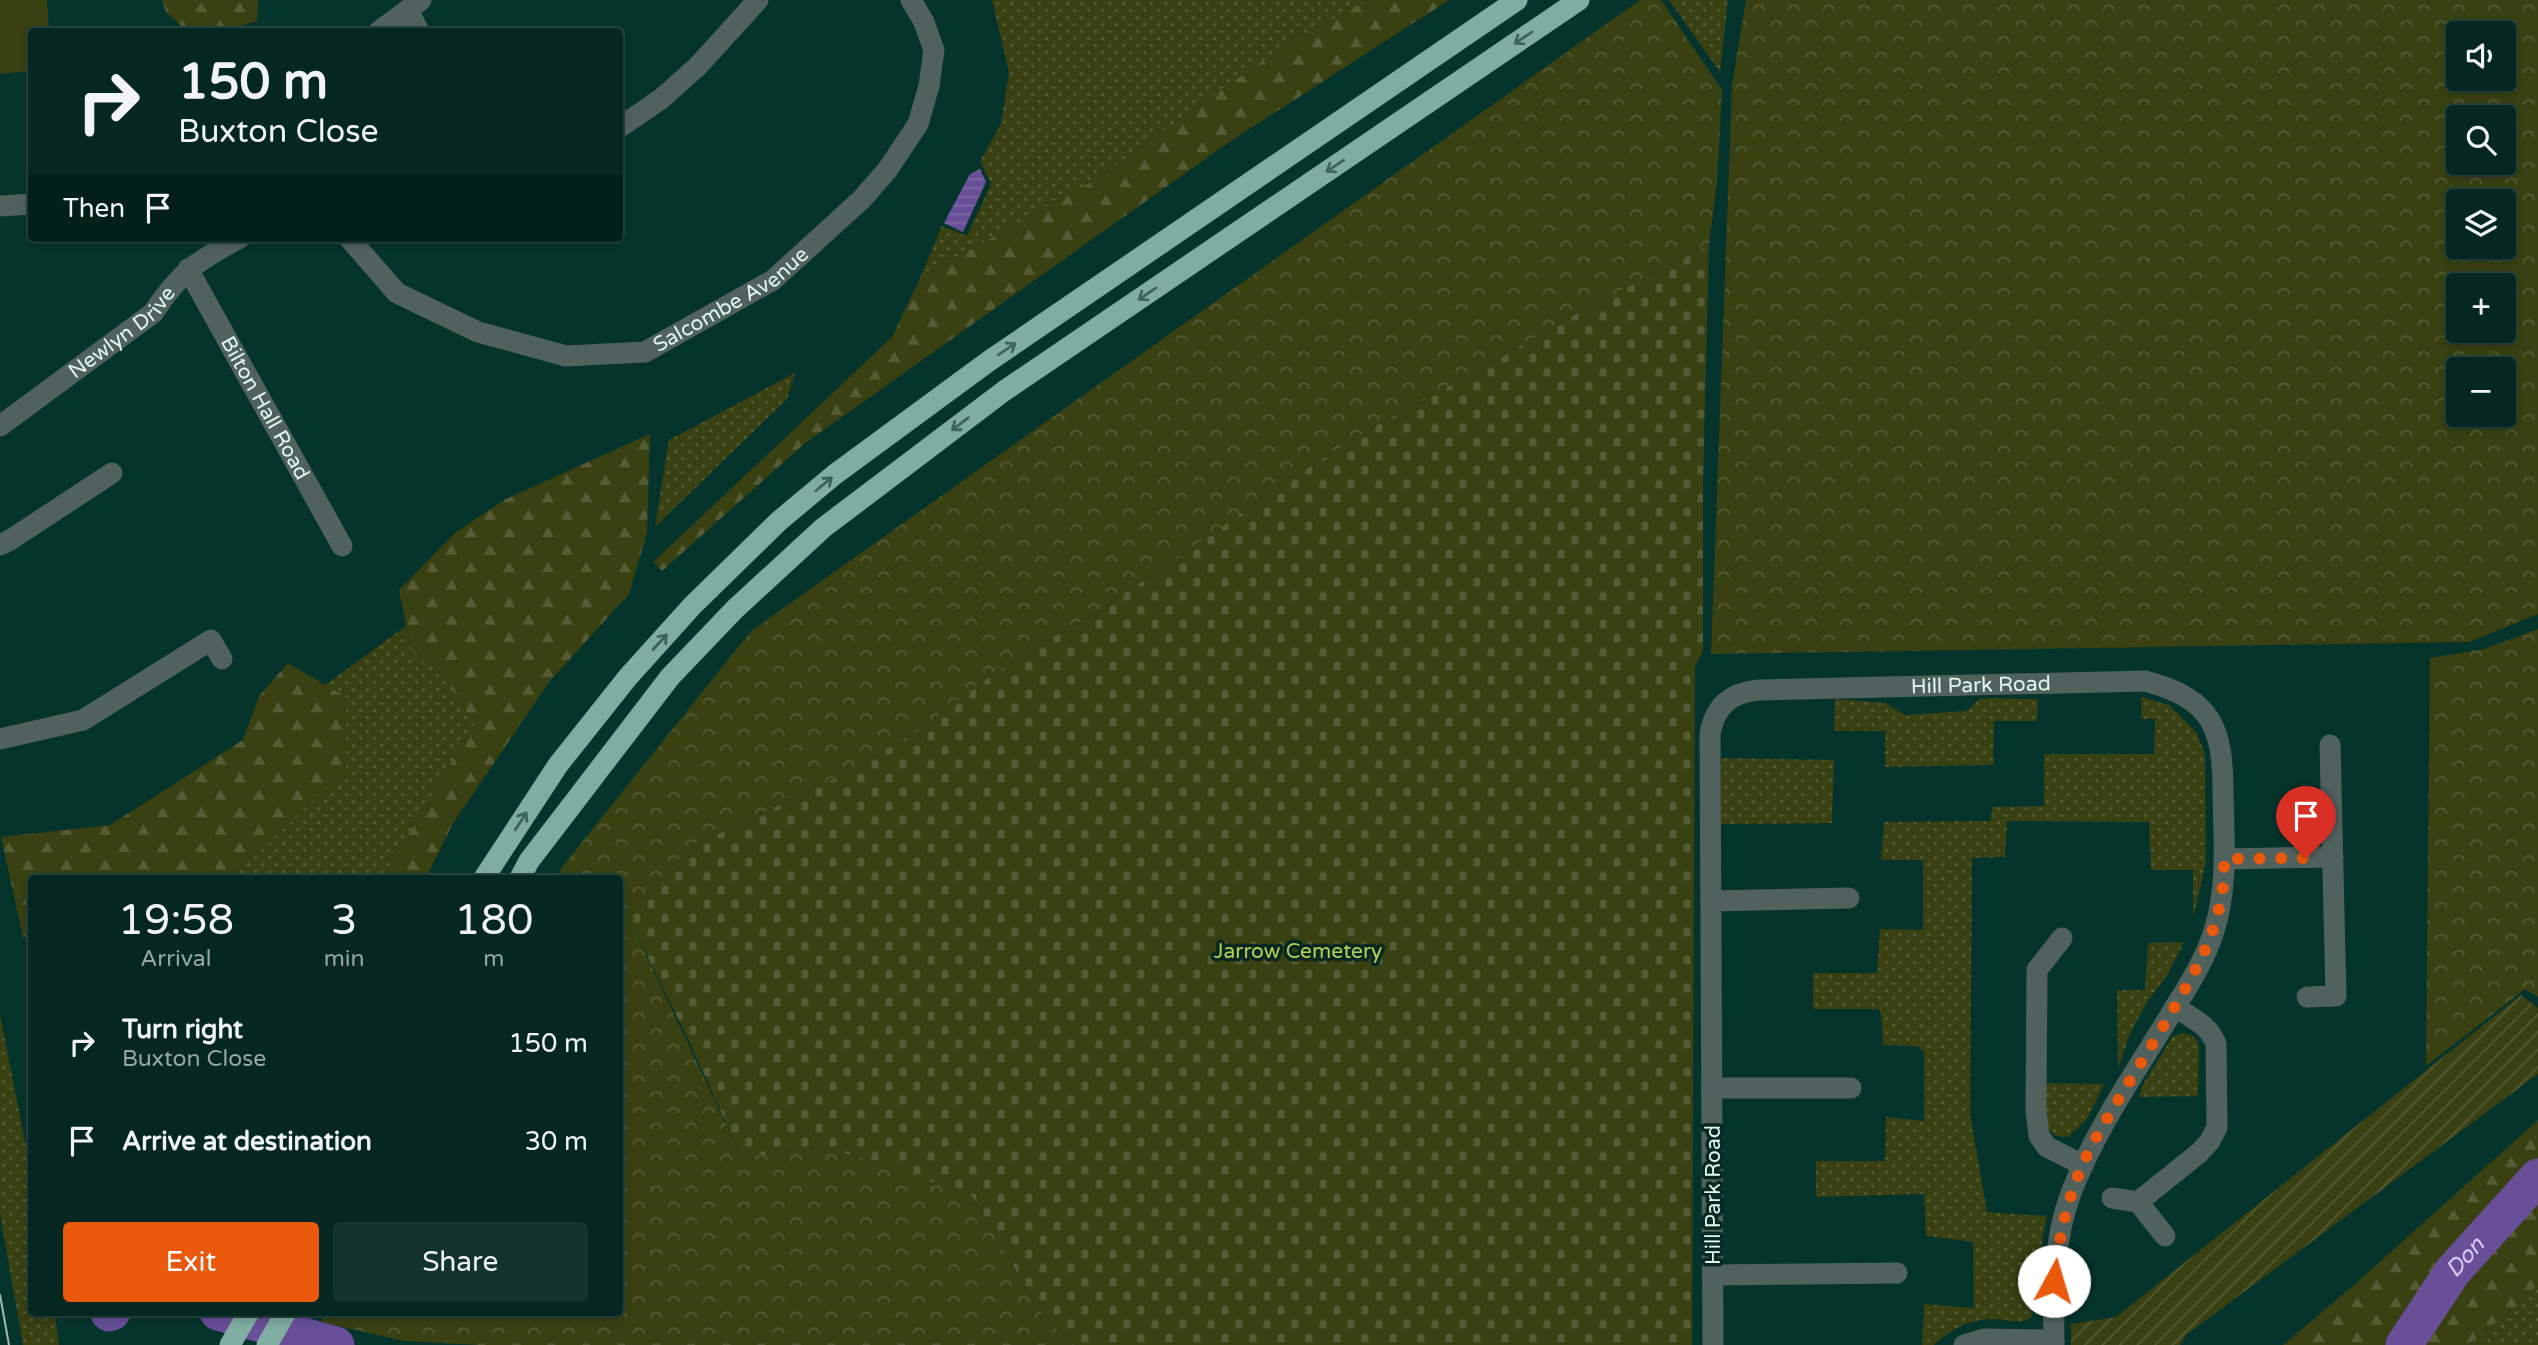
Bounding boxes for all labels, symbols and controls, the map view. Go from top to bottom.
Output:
map controls [2446,21,2516,427]
button: sound [2446,21,2516,91]
one-way arrow [1514,31,1533,45]
text: 150 m [178,53,328,112]
icon: right [63,56,154,147]
button: search [2446,105,2516,175]
text: Buxton Close [178,113,379,151]
one-way arrow [1326,159,1345,173]
icon: arrive [139,189,177,227]
button: layers [2446,189,2516,259]
text: Then [63,193,125,224]
street label: Salcombe Avenue [649,241,814,357]
button: + [2446,273,2516,343]
street label: Newlyn Drive [64,281,180,384]
one-way arrow [1138,287,1157,302]
street label: Bilton Hall Road [215,332,315,484]
one-way arrow [997,342,1016,356]
button: − [2446,357,2516,427]
one-way arrow [951,417,970,431]
one-way arrow [814,476,832,492]
one-way arrow [652,633,668,651]
street label: Hill Park Road [1911,671,2051,699]
pin [2276,786,2336,858]
icon: arrive [2287,797,2325,835]
one-way arrow [514,812,528,832]
text: 19:58 [118,895,234,946]
text: 3 [331,895,357,946]
text: 180 [454,895,533,946]
park label: Jarrow Cemetery [1214,939,1382,964]
text: Arrival [140,945,211,973]
text: min [324,945,365,973]
text: m [483,945,504,973]
text: Turn right [122,1014,243,1045]
icon: right [63,1024,101,1062]
text: 150 m [508,1028,588,1059]
text: Buxton Close [122,1045,266,1073]
icon: arrive [63,1122,101,1160]
street label: Hill Park Road [1701,1125,1726,1265]
text: Arrive at destination [122,1126,372,1157]
text: 30 m [525,1126,588,1157]
button: Exit [63,1222,319,1302]
button: Share [333,1222,588,1302]
water label: Don [2440,1231,2491,1283]
position arrow [2017,1244,2091,1318]

